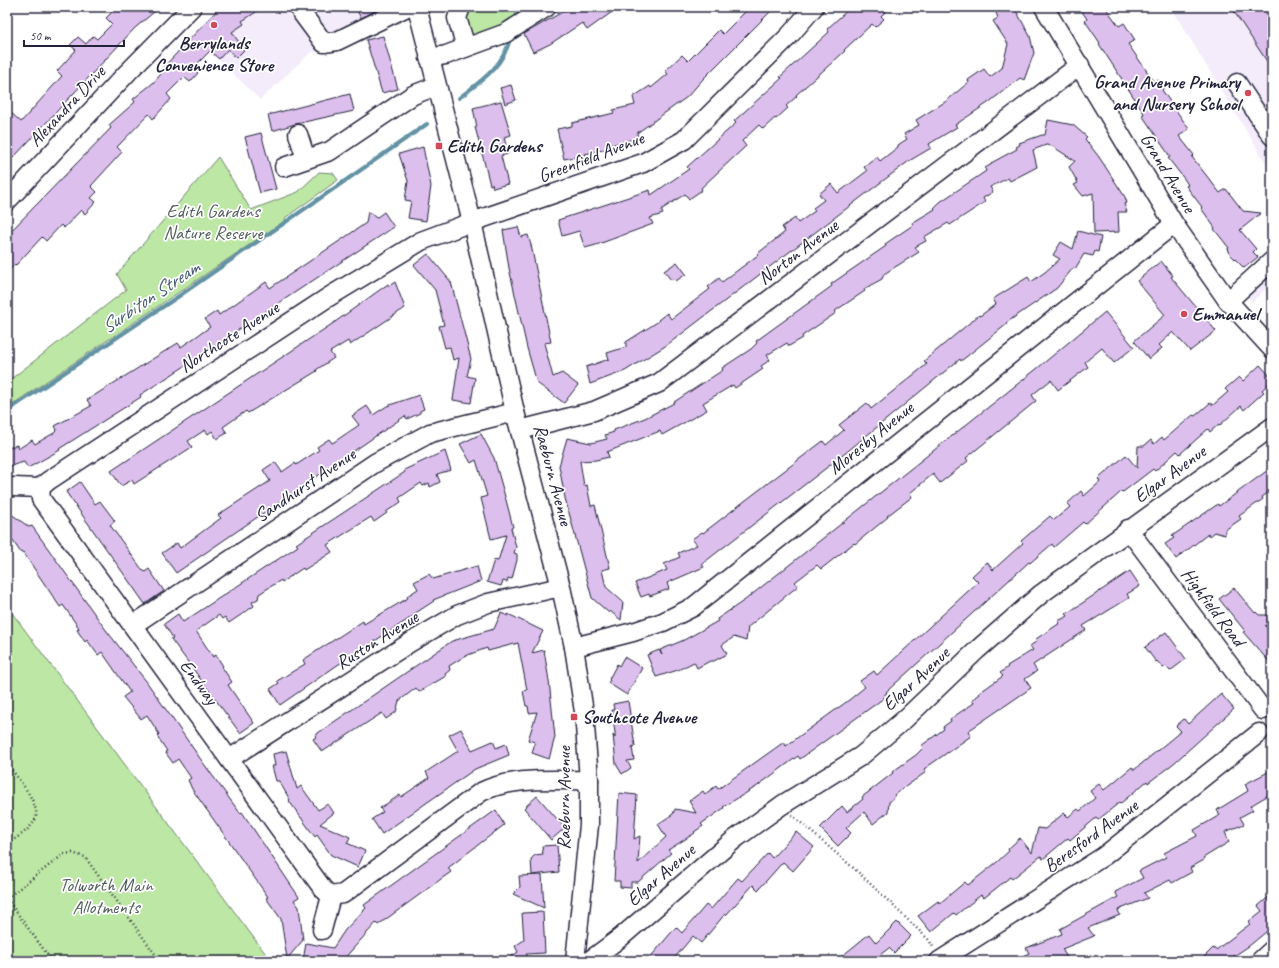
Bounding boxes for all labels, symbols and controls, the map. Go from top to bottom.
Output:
marker: Berrylands Convenience Store [209,20,219,30]
scale bar [24,22,124,48]
text: 50 m [30,28,52,44]
place label: Berrylands Convenience Store [155,31,275,77]
street label: Alexandra Drive [23,59,112,152]
place label: Grand Avenue Primary and Nursery School [1094,70,1244,116]
marker: Grand Avenue Primary and Nursery School [1243,88,1253,98]
street label: Greenfield Avenue [535,125,649,188]
street label: Grand Avenue [1135,129,1202,219]
place label: Edith Gardens [447,134,544,158]
marker: Edith Gardens [434,141,444,151]
park label: Edith Gardens Nature Reserve [164,199,264,245]
street label: Norton Avenue [753,213,845,290]
water label: Surbiton Stream [96,254,205,339]
street label: Northcote Avenue [175,295,285,378]
place label: Emmanuel [1192,302,1262,326]
marker: Emmanuel [1179,309,1189,319]
street label: Moresby Avenue [823,395,920,480]
street label: Raeburn Avenue [528,422,578,530]
street label: Elgar Avenue [1129,439,1212,508]
street label: Sandhurst Avenue [250,441,362,528]
street label: Highfield Road [1176,563,1253,654]
street label: Ruston Avenue [331,604,424,675]
street label: Elgar Avenue [877,641,956,716]
street label: Endway [175,655,224,711]
place label: Southcote Avenue [582,705,698,729]
marker: Southcote Avenue [569,712,579,722]
street label: Raeburn Avenue [552,744,576,850]
street label: Beresford Avenue [1039,793,1144,878]
street label: Elgar Avenue [622,837,702,911]
park label: Tolworth Main Allotments [59,873,154,919]

